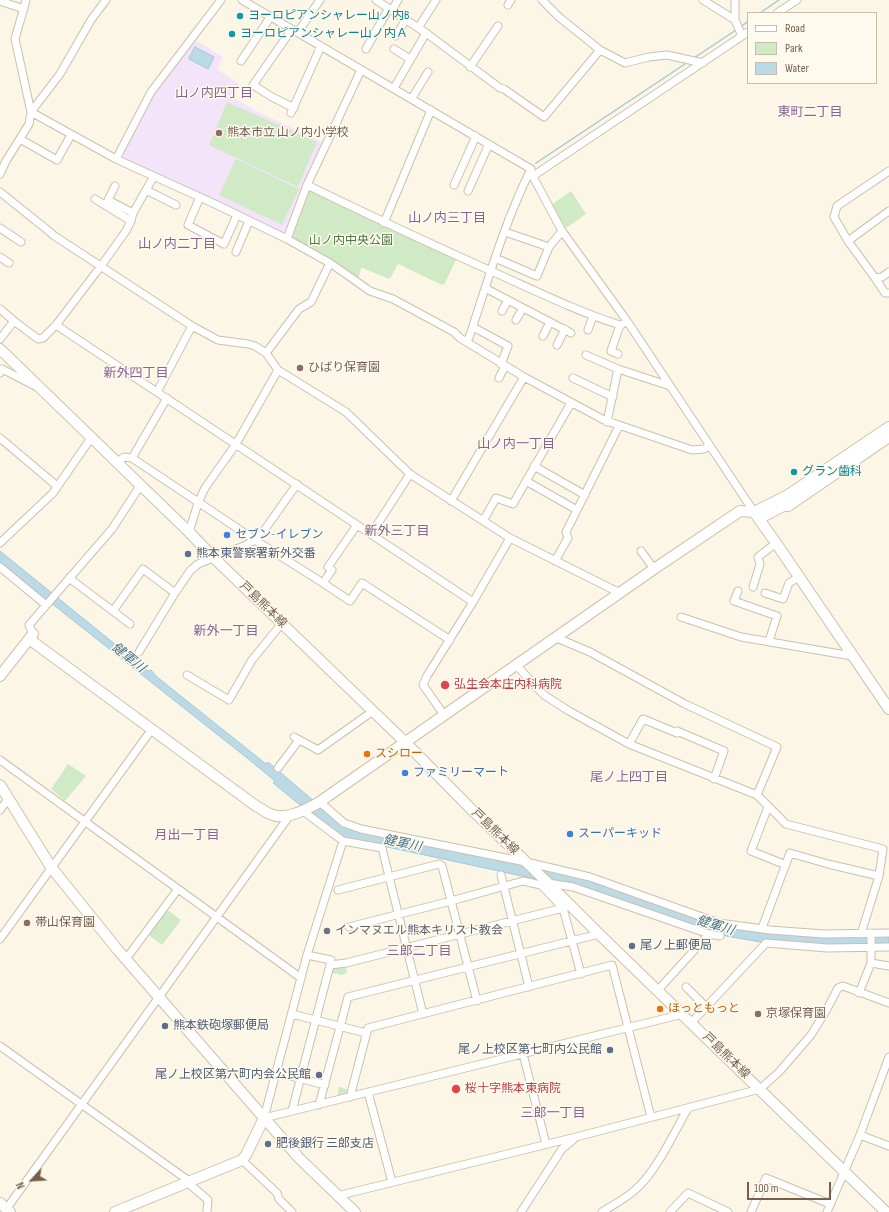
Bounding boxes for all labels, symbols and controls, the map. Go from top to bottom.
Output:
place label: ヨーロピアンシャレー山ノ内B [248,9,409,23]
marker: ヨーロピアンシャレー山ノ内B [235,11,245,21]
legend [747,12,877,84]
text: Road [785,21,805,36]
place label: ヨーロピアンシャレー山ノ内Ａ [240,27,408,41]
marker: ヨーロピアンシャレー山ノ内Ａ [227,29,237,39]
text: Park [785,41,803,56]
text: Water [785,61,809,76]
district label: 山ノ内四丁目 [175,86,253,102]
district label: 東町二丁目 [778,105,842,121]
place label: 熊本市立 山ノ内小学校 [227,126,349,140]
marker: 熊本市立 山ノ内小学校 [214,128,224,138]
district label: 山ノ内三丁目 [408,211,486,227]
park label: 山ノ内中央公園 [309,234,393,248]
district label: 山ノ内二丁目 [138,237,216,253]
place label: ひばり保育園 [308,361,380,375]
marker: ひばり保育園 [295,363,305,373]
district label: 新外四丁目 [104,366,168,382]
district label: 山ノ内一丁目 [477,437,555,453]
place label: グラン歯科 [802,465,862,479]
marker: グラン歯科 [789,467,799,477]
district label: 新外三丁目 [365,524,429,540]
place label: セブン-イレブン [235,528,323,542]
marker: セブン-イレブン [222,530,232,540]
place label: 熊本東警察署新外交番 [196,547,316,561]
marker: 熊本東警察署新外交番 [183,549,193,559]
street label: 戸島熊本線 [236,579,290,631]
district label: 新外一丁目 [194,624,258,640]
water label: 健軍川 [108,640,148,676]
place label: 弘生会本庄内科病院 [454,678,562,692]
marker: 弘生会本庄内科病院 [439,679,451,691]
place label: スシロー [375,747,423,761]
marker: スシロー [362,749,372,759]
place label: ファミリーマート [413,766,509,780]
marker: ファミリーマート [400,768,410,778]
district label: 尾ノ上四丁目 [590,770,668,786]
street label: 戸島熊本線 [468,806,522,858]
place label: スーパーキッド [578,827,662,841]
district label: 月出一丁目 [155,828,219,844]
marker: スーパーキッド [565,829,575,839]
water label: 健軍川 [381,832,423,856]
water label: 健軍川 [694,913,736,939]
place label: 帯山保育園 [35,916,95,930]
marker: 帯山保育園 [22,918,32,928]
place label: インマヌエル熊本キリスト教会 [335,924,503,938]
marker: インマヌエル熊本キリスト教会 [322,926,332,936]
place label: 尾ノ上郵便局 [640,939,712,953]
marker: 尾ノ上郵便局 [627,941,637,951]
district label: 三郎二丁目 [387,944,451,960]
place label: ほっともっと [668,1002,740,1016]
marker: ほっともっと [655,1004,665,1014]
place label: 京塚保育園 [766,1007,826,1021]
marker: 京塚保育園 [753,1009,763,1019]
place label: 熊本鉄砲塚郵便局 [173,1019,269,1033]
marker: 熊本鉄砲塚郵便局 [160,1021,170,1031]
street label: 戸島熊本線 [699,1030,753,1082]
place label: 尾ノ上校区第七町内公民館 [458,1043,602,1057]
marker: 尾ノ上校区第七町内公民館 [605,1045,615,1055]
place label: 尾ノ上校区第六町内会公民館 [155,1068,311,1082]
marker: 尾ノ上校区第六町内会公民館 [314,1070,324,1080]
place label: 桜十字熊本東病院 [465,1082,561,1096]
marker: 桜十字熊本東病院 [450,1083,462,1095]
district label: 三郎一丁目 [521,1106,585,1122]
place label: 肥後銀行 三郎支店 [276,1137,374,1151]
marker: 肥後銀行 三郎支店 [263,1139,273,1149]
north arrow [12,1160,52,1200]
scale bar [749,1174,833,1200]
text: N [14,1180,28,1191]
text: 100 m [754,1181,779,1196]

